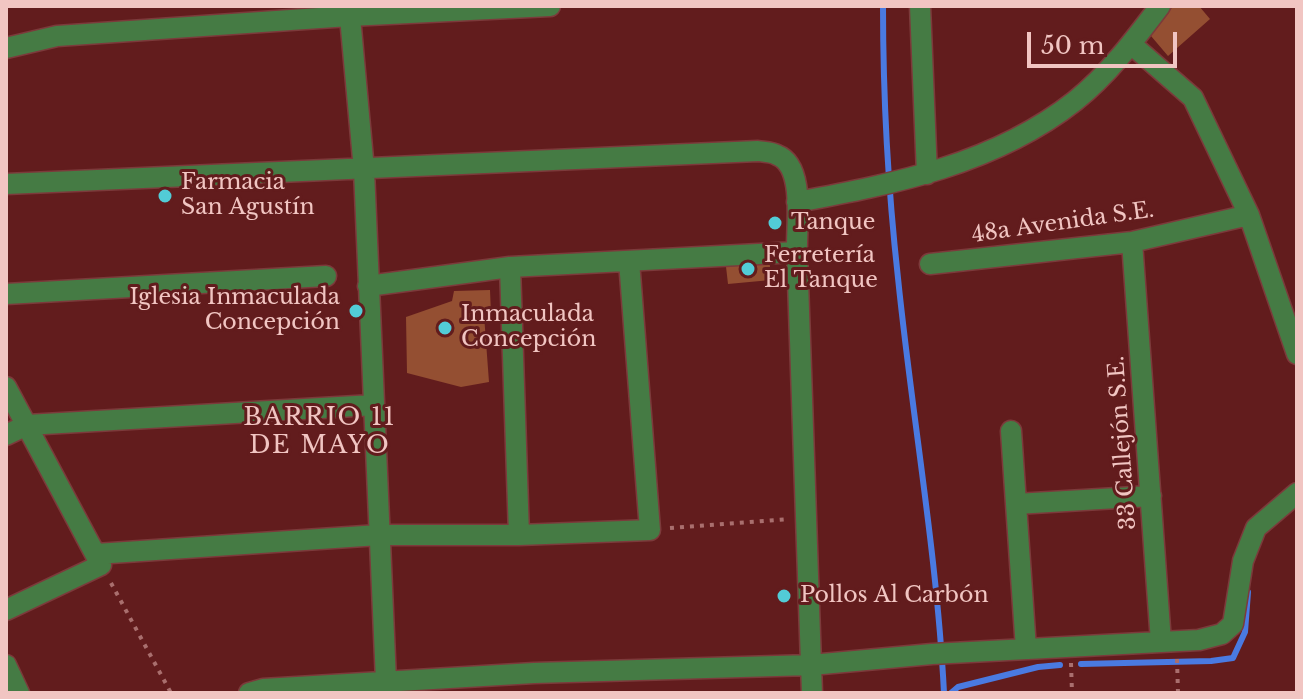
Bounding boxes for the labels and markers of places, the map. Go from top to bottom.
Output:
place label: Farmacia San Agustín [181,170,315,222]
marker: Farmacia San Agustín [156,187,174,205]
place label: Tanque [791,210,875,236]
marker: Tanque [766,214,784,232]
place label: Ferretería El Tanque [764,243,878,294]
marker: Ferretería El Tanque [739,260,757,278]
place label: Iglesia Inmaculada Concepción [129,285,340,336]
marker: Iglesia Inmaculada Concepción [347,302,365,320]
place label: Inmaculada Concepción [461,302,596,354]
marker: Inmaculada Concepción [436,319,454,337]
place label: Pollos Al Carbón [800,583,989,609]
marker: Pollos Al Carbón [775,587,793,605]

